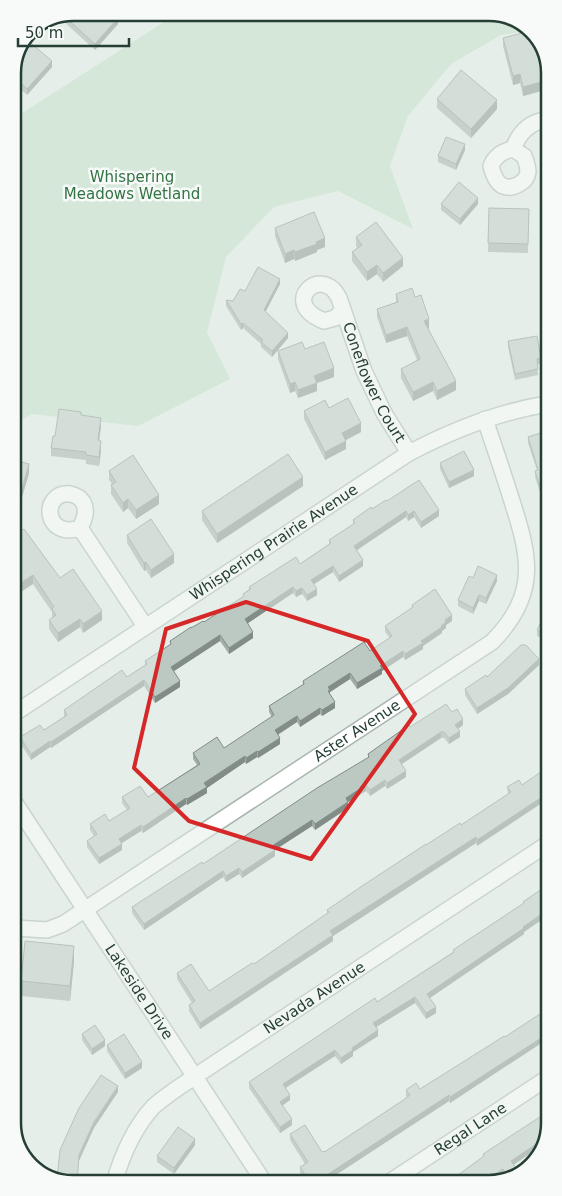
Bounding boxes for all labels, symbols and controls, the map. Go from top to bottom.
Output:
scale bar [18,15,129,47]
text: 50 m [25,24,63,42]
park label: Whispering Meadows Wetland [64,168,200,203]
street label: Coneflower Court [339,320,409,446]
street label: Whispering Prairie Avenue [186,480,361,604]
street label: Aster Avenue [310,696,404,766]
street label: Lakeside Drive [101,941,177,1043]
street label: Nevada Avenue [260,958,368,1038]
street label: Regal Lane [431,1098,510,1159]

